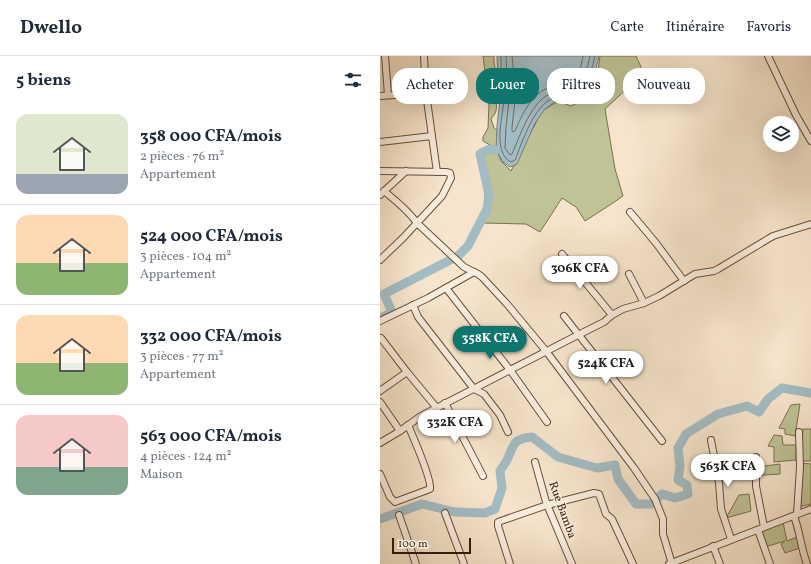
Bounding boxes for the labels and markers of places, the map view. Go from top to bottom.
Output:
pin: 306K CFA [539,256,621,290]
pin: 358K CFA [449,326,531,360]
pin: 524K CFA [565,351,647,385]
pin: 332K CFA [414,410,496,444]
pin: 563K CFA [687,454,769,488]

